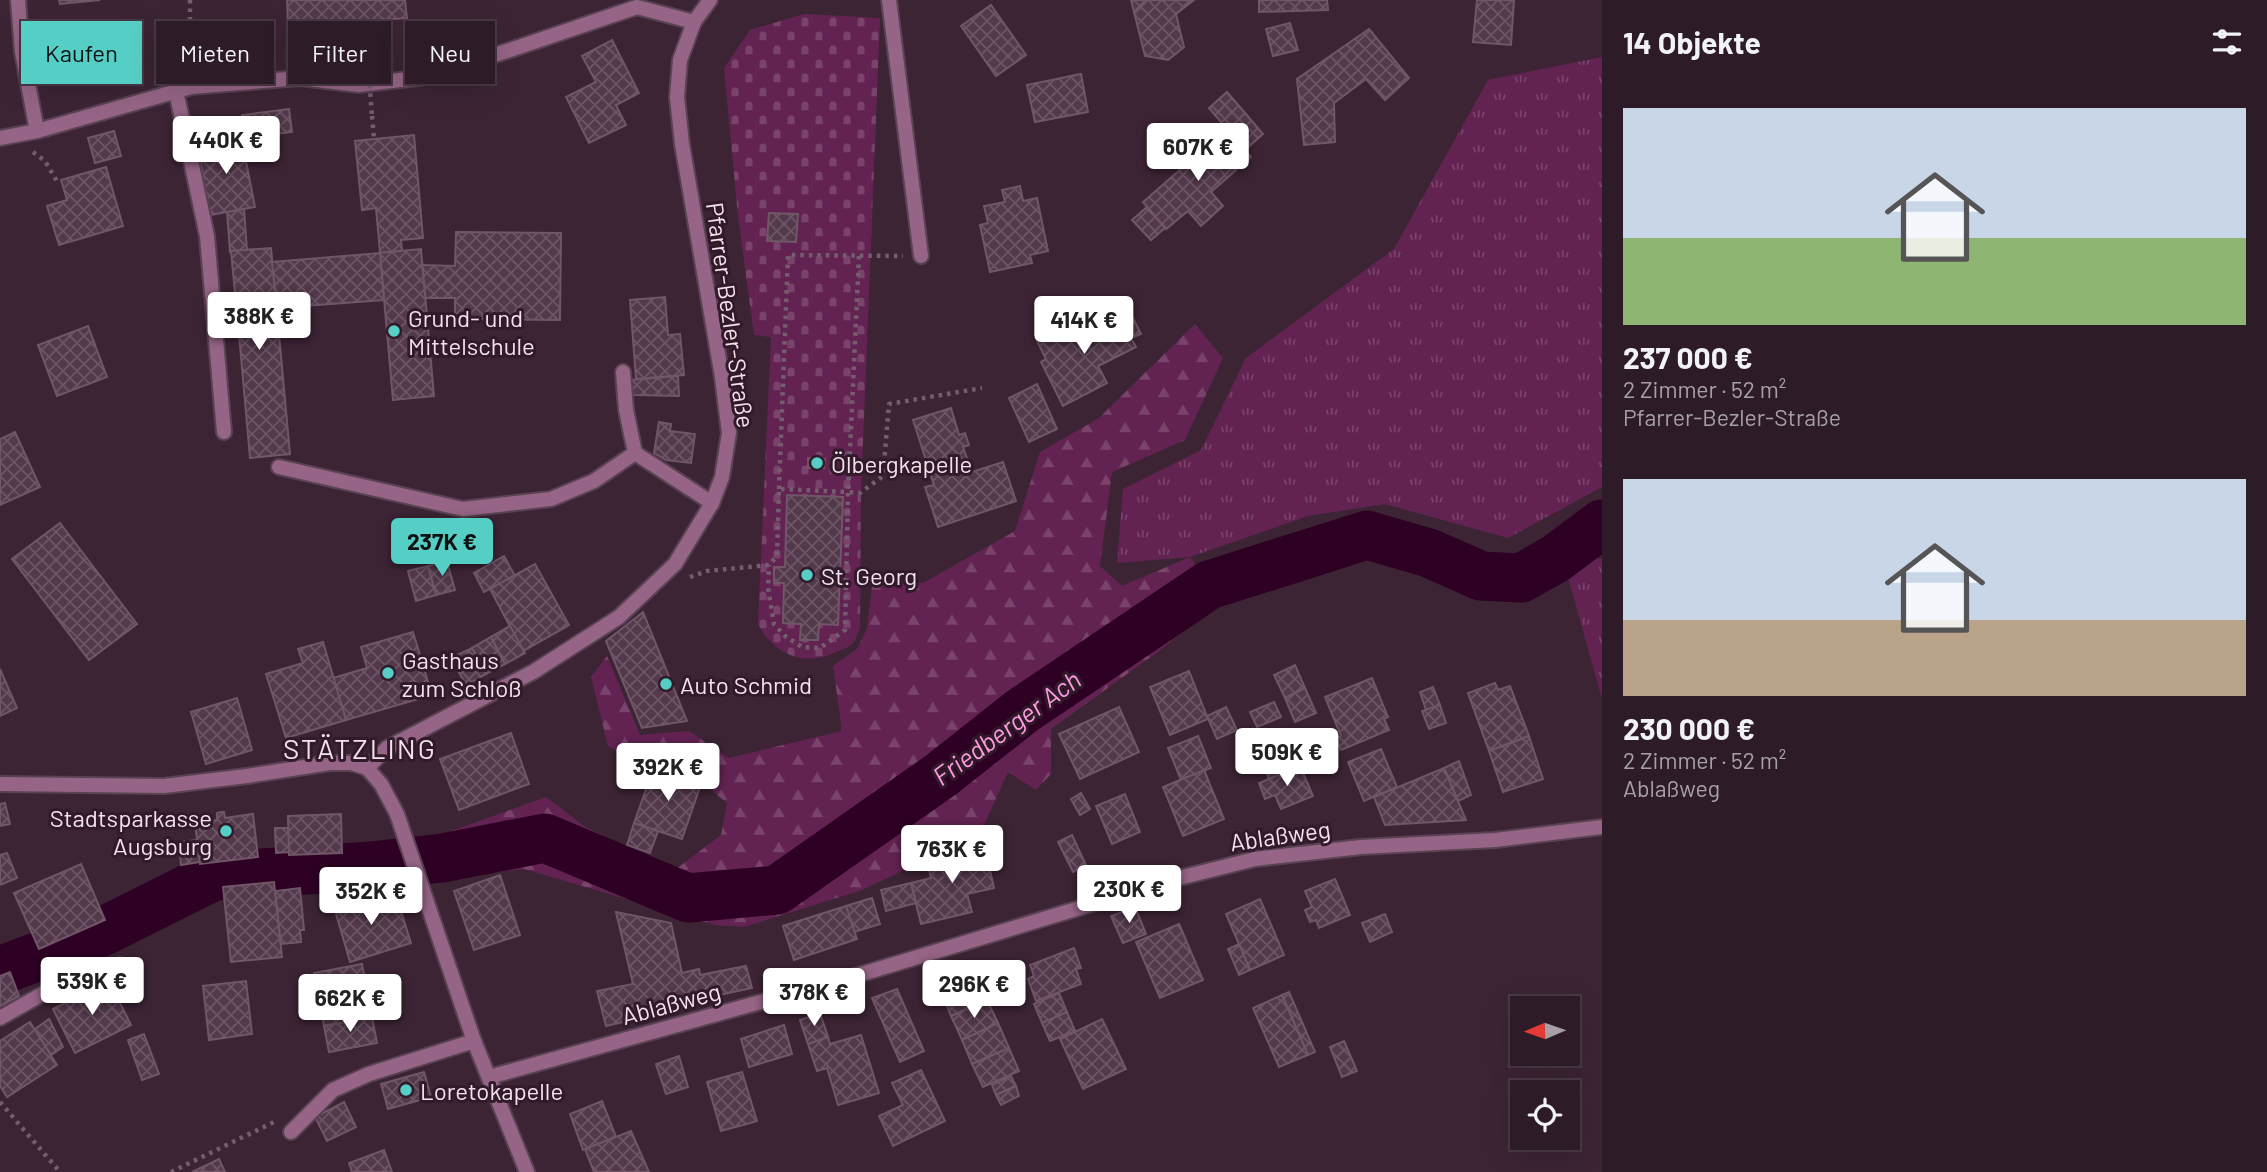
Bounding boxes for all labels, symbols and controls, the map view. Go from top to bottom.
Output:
chip: Kaufen [21,21,142,84]
chip: Mieten [156,21,274,84]
chip: Filter [288,21,391,84]
chip: Neu [405,21,495,84]
icon: filters [2208,23,2246,61]
text: 14 Objekte [1623,24,1761,60]
pin: 440K € [169,116,283,176]
pin: 607K € [1141,124,1255,183]
text: 440K € [189,125,263,153]
text: 607K € [1163,132,1233,160]
icon: home [1872,154,1998,280]
street label: Pfarrer-Bezler-Straße [701,200,761,430]
pin: 388K € [202,292,316,352]
pin: 414K € [1027,296,1141,356]
text: 388K € [224,301,294,329]
place label: Grund- und Mittelschule [408,303,535,360]
text: 414K € [1050,305,1118,333]
marker: Grund- und Mittelschule [386,323,402,339]
text: 237 000 € [1623,339,1753,375]
text: 2 Zimmer · 52 m² [1623,375,1786,403]
text: Pfarrer-Bezler-Straße [1623,403,1841,431]
place label: Ölbergkapelle [831,449,972,478]
marker: Ölbergkapelle [809,455,825,471]
pin: 237K € [385,518,499,578]
icon: home [1872,525,1998,651]
text: 237K € [407,527,477,555]
place label: St. Georg [821,561,917,590]
marker: St. Georg [799,567,815,583]
place label: Gasthaus zum Schloß [402,645,522,702]
water label: Friedberger Ach [926,663,1086,791]
marker: Gasthaus zum Schloß [380,665,396,681]
place label: Auto Schmid [680,670,812,699]
marker: Auto Schmid [658,676,674,692]
text: 230 000 € [1623,710,1755,746]
pin: 509K € [1230,728,1344,788]
district label: STÄTZLING [283,731,437,765]
text: 509K € [1251,737,1323,765]
pin: 392K € [611,744,725,803]
text: 2 Zimmer · 52 m² [1623,746,1786,774]
text: 392K € [632,752,704,780]
text: Ablaßweg [1623,774,1720,802]
place label: Stadtsparkasse Augsburg [50,803,212,860]
street label: Ablaßweg [1228,814,1332,856]
marker: Stadtsparkasse Augsburg [218,823,234,839]
pin: 763K € [895,826,1009,885]
text: 763K € [917,834,987,862]
pin: 230K € [1072,866,1186,925]
pin: 352K € [314,867,428,927]
text: 230K € [1093,874,1165,902]
text: 352K € [335,876,407,904]
pin: 539K € [35,958,149,1017]
pin: 296K € [917,960,1031,1020]
text: 539K € [57,966,127,994]
pin: 378K € [757,968,871,1028]
text: 296K € [938,969,1010,997]
pin: 662K € [293,974,407,1034]
street label: Ablaßweg [618,976,724,1030]
text: 378K € [779,977,849,1005]
text: 662K € [314,983,386,1011]
north arrow [1510,996,1580,1066]
map controls [1510,996,1580,1150]
place label: Loretokapelle [420,1076,563,1105]
button: locate [1510,1080,1580,1150]
marker: Loretokapelle [398,1082,414,1098]

